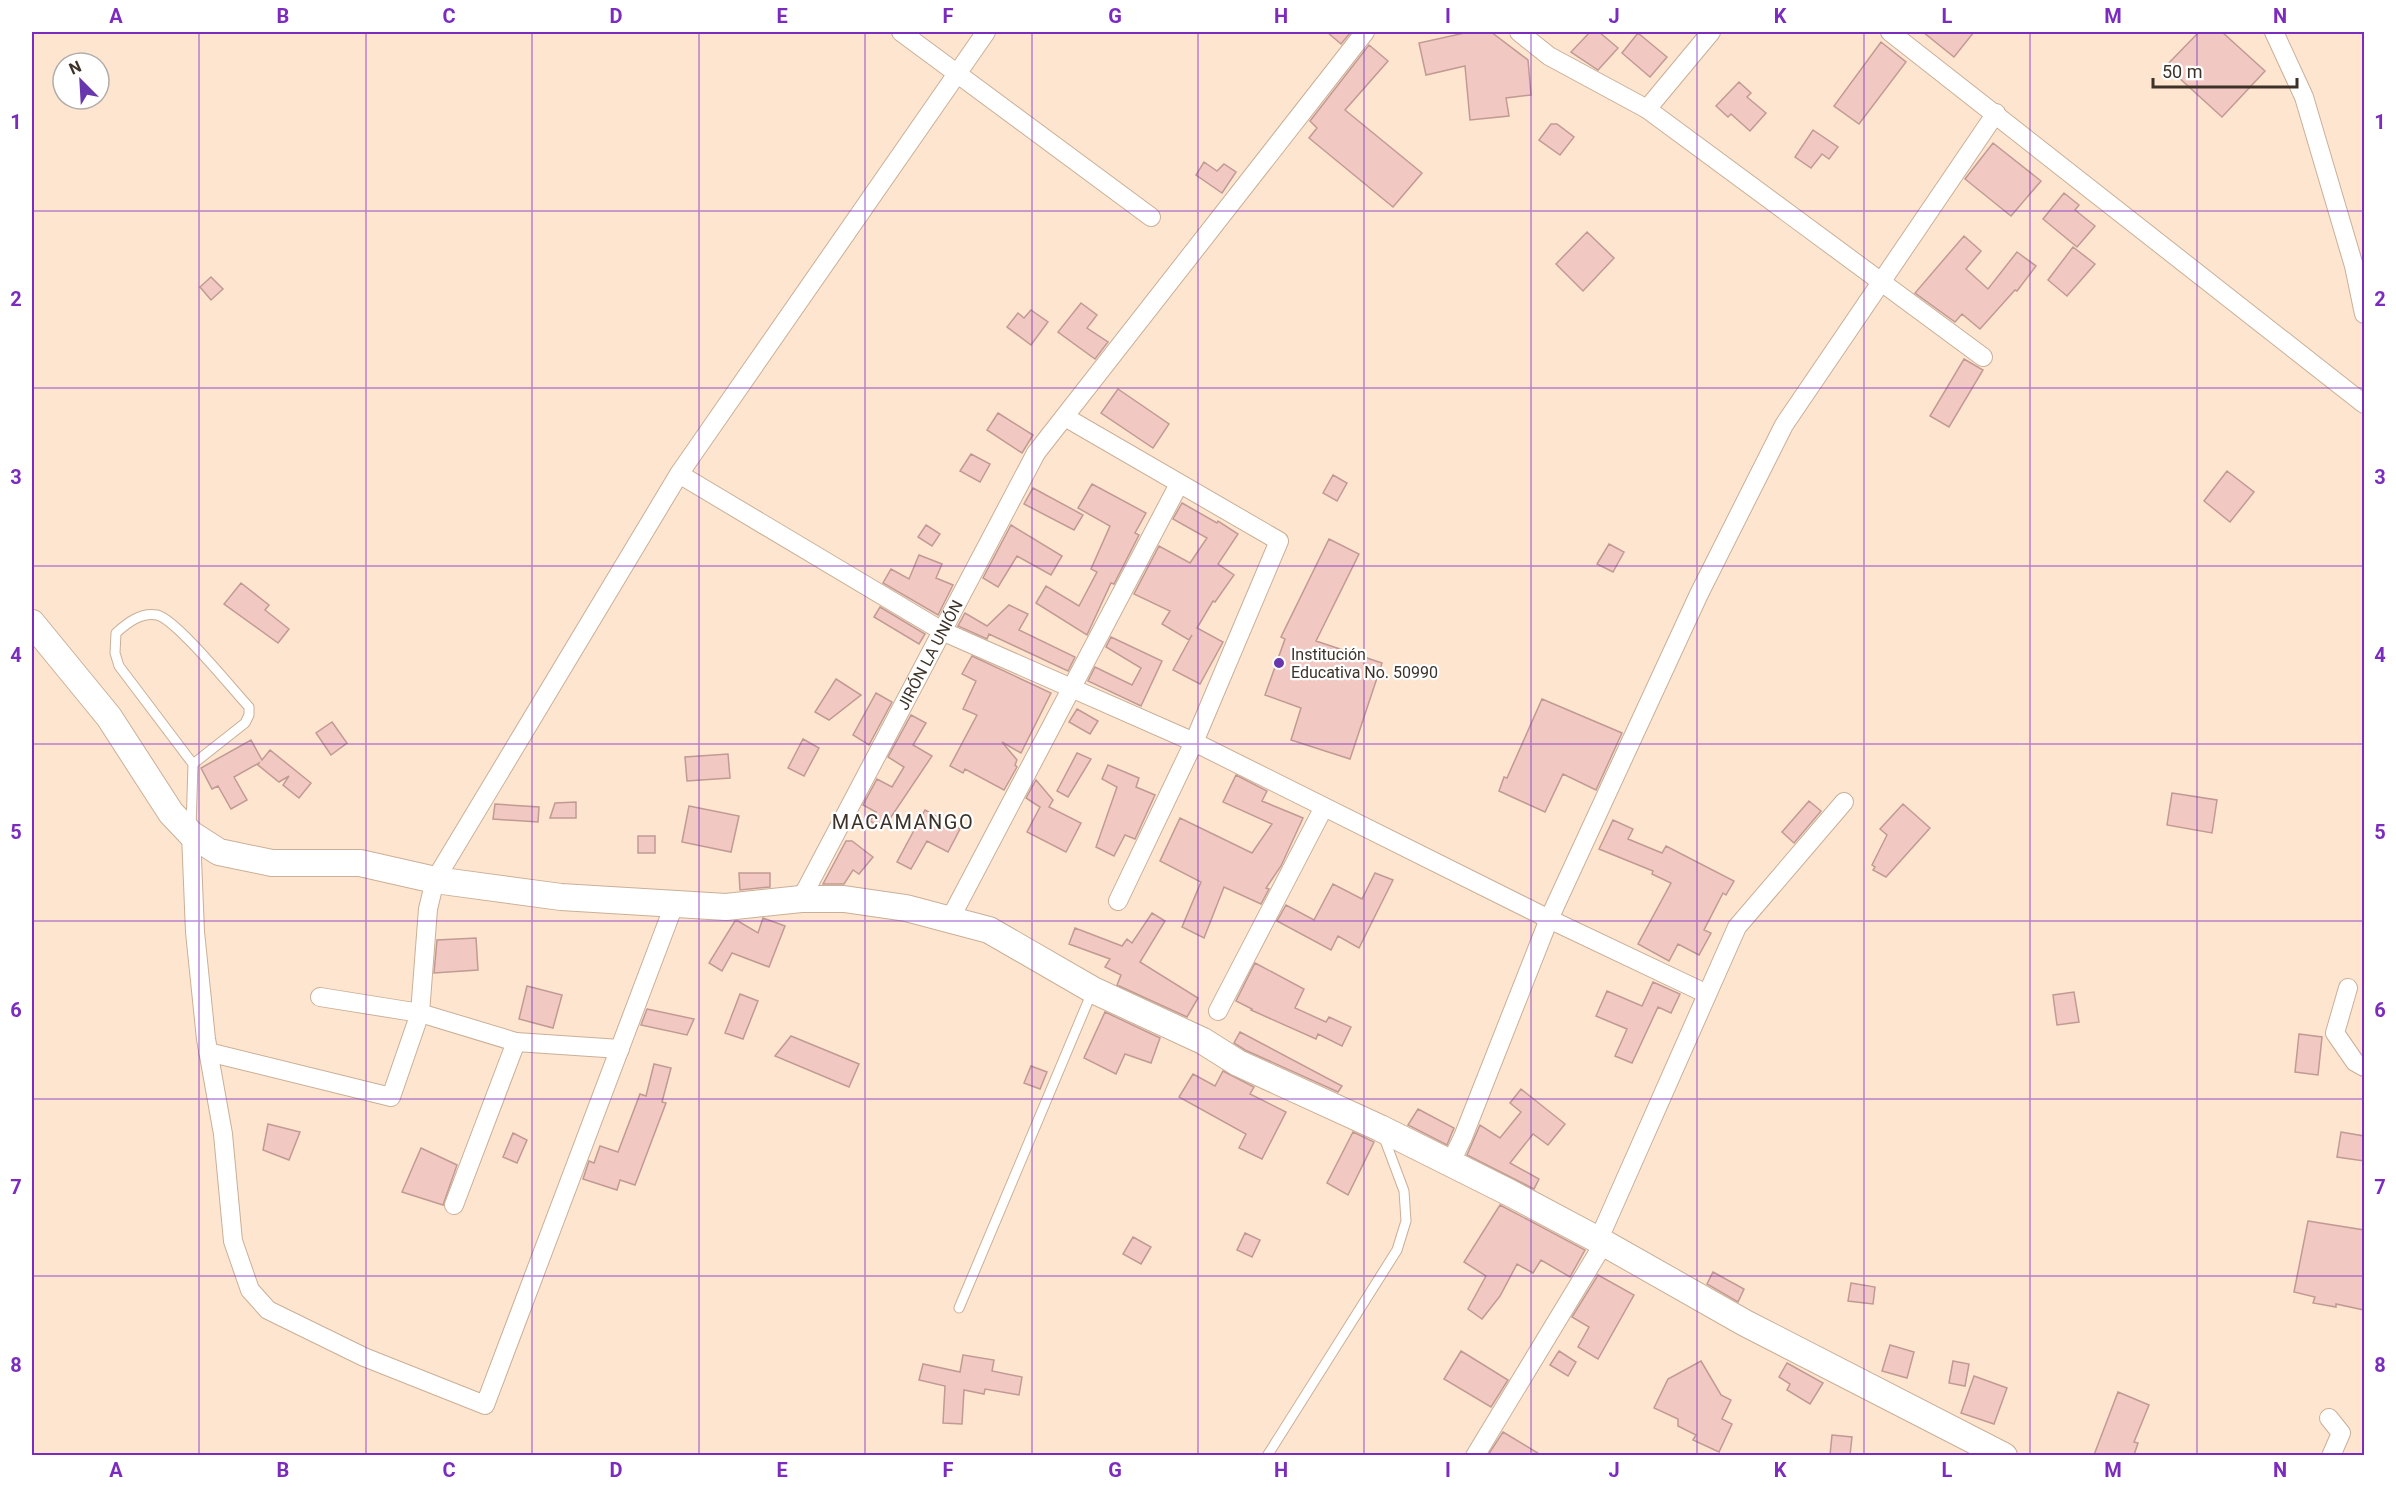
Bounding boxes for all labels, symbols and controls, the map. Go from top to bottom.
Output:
text: A [109,4,123,28]
text: B [277,4,289,28]
text: C [442,4,456,28]
text: D [610,4,623,28]
text: E [776,4,788,28]
text: F [943,4,954,28]
text: G [1108,4,1122,28]
text: H [1274,4,1288,28]
text: I [1445,4,1451,28]
text: J [1608,4,1620,28]
text: K [1774,4,1787,28]
text: L [1942,4,1953,28]
text: M [2104,4,2122,28]
text: N [2273,4,2287,28]
north arrow [51,51,111,111]
scale bar [2153,51,2297,89]
text: N [66,57,84,79]
text: 50 m [2162,61,2202,82]
text: 1 [10,110,22,134]
text: 1 [2374,110,2386,134]
text: 2 [10,287,22,311]
text: 2 [2374,287,2386,311]
text: 3 [10,465,22,489]
text: 3 [2374,465,2386,489]
street label: JIRÓN LA UNIÓN [893,597,966,713]
text: 4 [10,643,22,667]
text: 4 [2374,643,2386,667]
place label: Institución Educativa No. 50990 [1291,645,1438,682]
marker: Institución Educativa No. 50990 [1272,656,1286,670]
district label: MACAMANGO [832,810,974,834]
text: 5 [10,820,22,844]
text: 5 [2374,820,2386,844]
text: 6 [10,998,22,1022]
text: 6 [2374,998,2386,1022]
text: 7 [10,1175,22,1199]
text: 7 [2374,1175,2386,1199]
text: 8 [10,1353,22,1377]
text: 8 [2374,1353,2386,1377]
text: A [109,1458,123,1482]
text: B [277,1458,289,1482]
text: C [442,1458,456,1482]
text: D [610,1458,623,1482]
text: E [776,1458,788,1482]
text: F [943,1458,954,1482]
text: G [1108,1458,1122,1482]
text: H [1274,1458,1288,1482]
text: I [1445,1458,1451,1482]
text: J [1608,1458,1620,1482]
text: K [1774,1458,1787,1482]
text: L [1942,1458,1953,1482]
text: M [2104,1458,2122,1482]
text: N [2273,1458,2287,1482]

